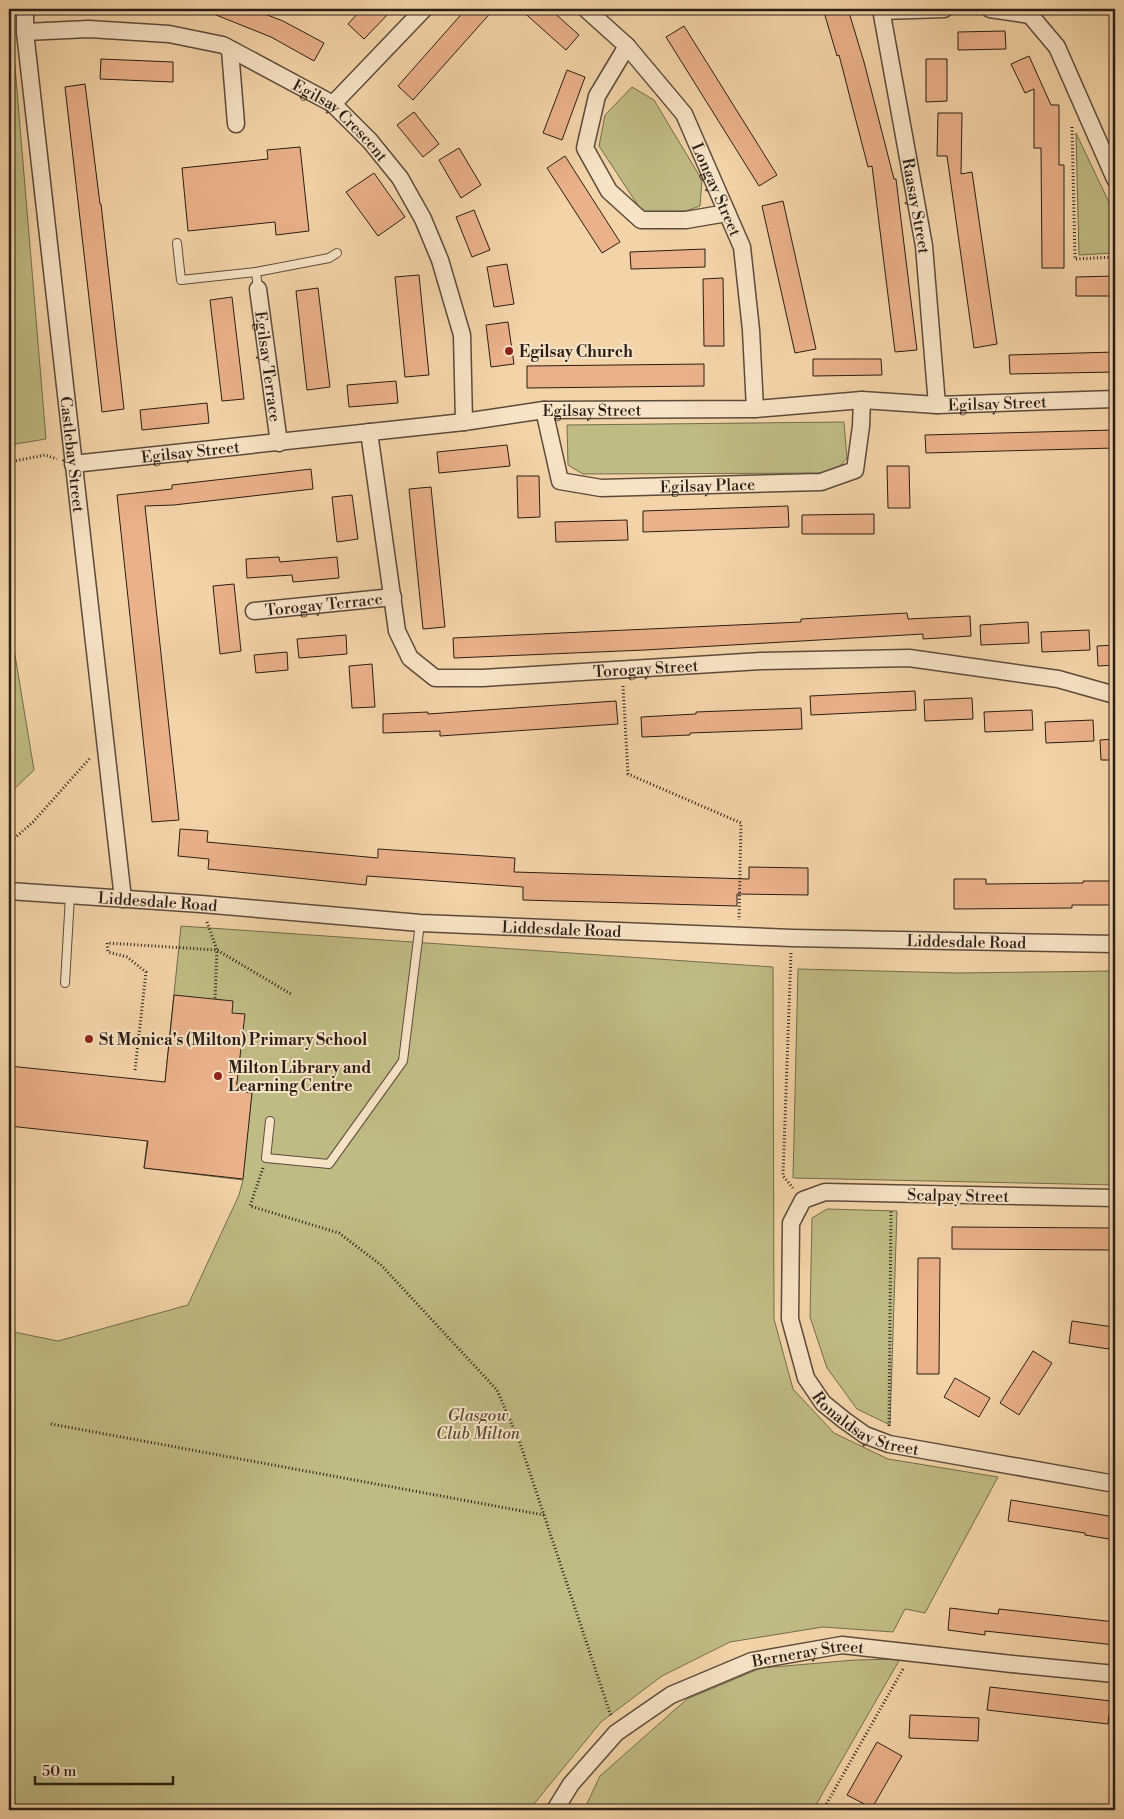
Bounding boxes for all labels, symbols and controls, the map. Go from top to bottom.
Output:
street label: Egilsay Crescent [289,75,392,166]
street label: Longay Street [687,140,745,240]
street label: Raasay Street [897,156,934,255]
street label: Egilsay Terrace [250,310,285,423]
place label: Egilsay Church [519,342,633,362]
marker: Egilsay Church [503,345,515,357]
street label: Egilsay Street [948,392,1047,416]
street label: Castlebay Street [55,395,88,514]
street label: Egilsay Street [542,401,642,421]
street label: Egilsay Street [140,437,241,468]
street label: Egilsay Place [660,475,756,497]
street label: Torogay Terrace [264,589,384,621]
street label: Torogay Street [593,656,699,682]
street label: Liddesdale Road [97,888,218,916]
street label: Liddesdale Road [501,917,622,942]
street label: Liddesdale Road [906,931,1026,953]
place label: St Monica's (Milton) Primary School [99,1030,368,1050]
marker: St Monica's (Milton) Primary School [83,1033,95,1045]
place label: Milton Library and Learning Centre [228,1058,371,1096]
marker: Milton Library and Learning Centre [212,1070,224,1082]
street label: Scalpay Street [907,1185,1009,1207]
street label: Ronaldsay Street [807,1388,921,1460]
park label: Glasgow Club Milton [436,1406,521,1444]
street label: Berneray Street [749,1636,865,1672]
scale bar [35,1754,172,1786]
text: 50 m [42,1762,76,1781]

